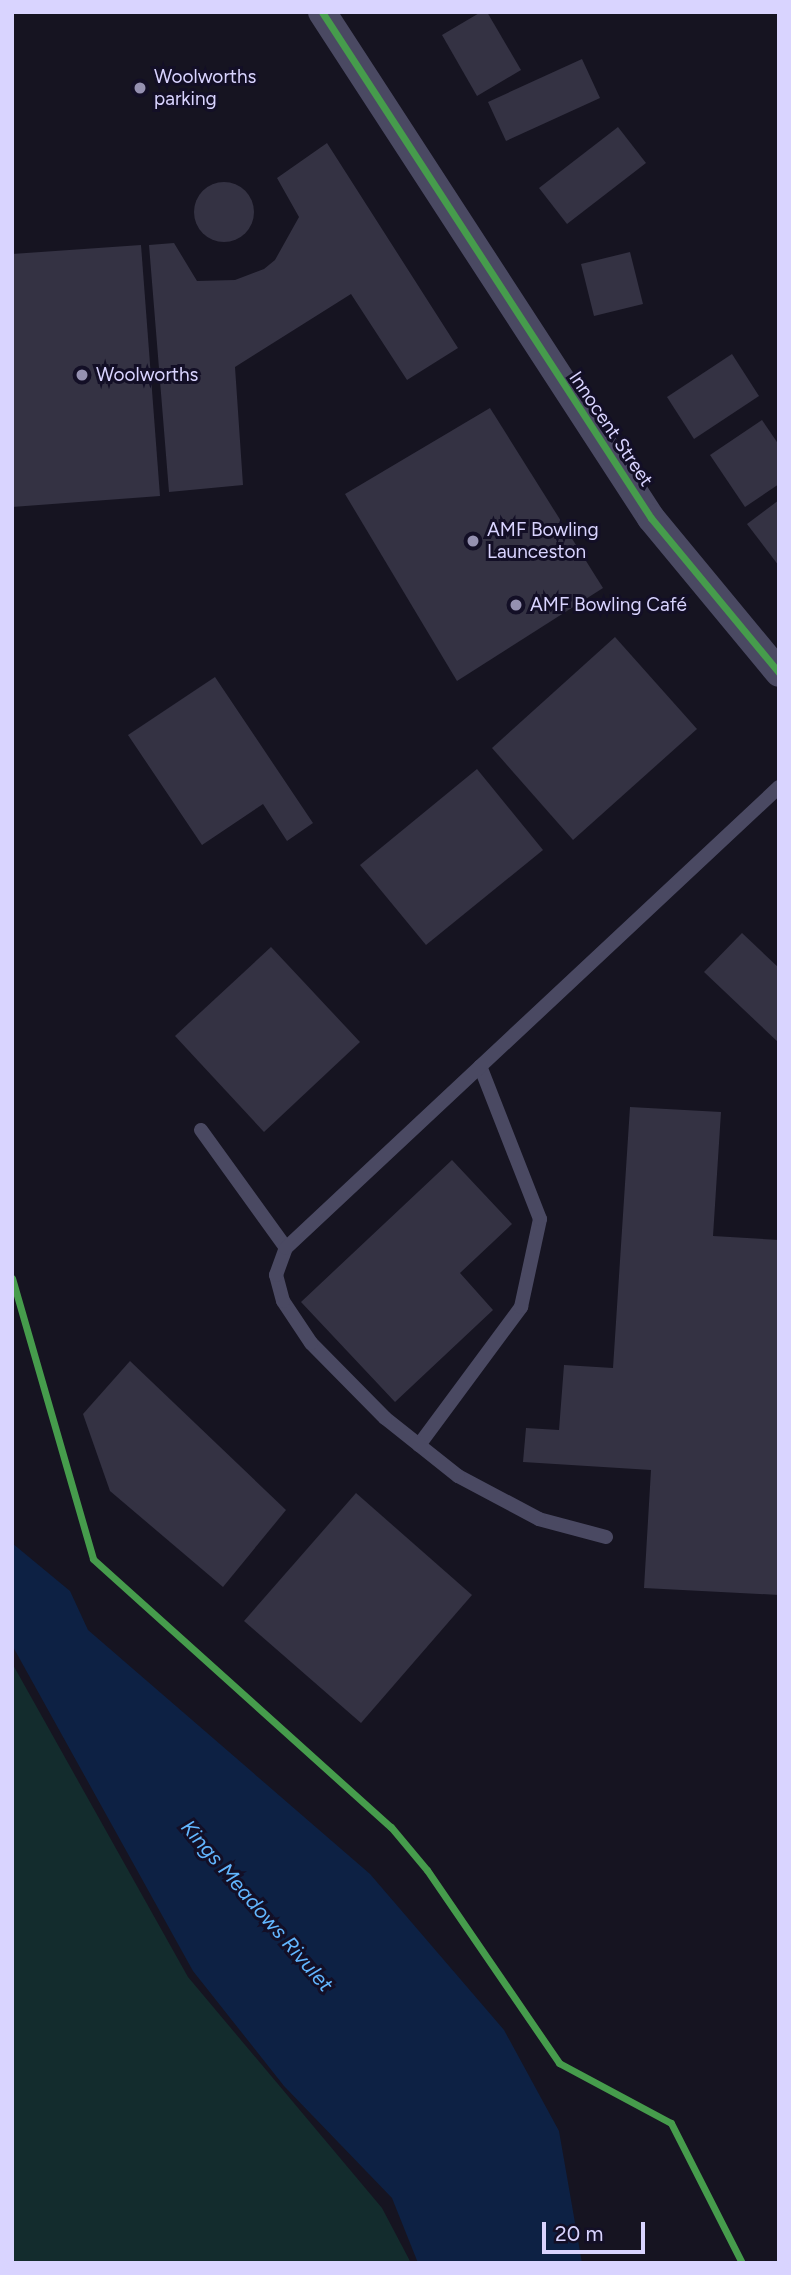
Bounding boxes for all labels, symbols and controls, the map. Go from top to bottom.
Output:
place label: Woolworths parking [154,66,256,110]
marker: Woolworths parking [132,80,148,96]
place label: Woolworths [96,364,198,386]
marker: Woolworths [74,367,90,383]
street label: Innocent Street [564,367,658,491]
place label: AMF Bowling Launceston [487,519,599,563]
marker: AMF Bowling Launceston [465,533,481,549]
place label: AMF Bowling Café [530,594,687,616]
marker: AMF Bowling Café [508,597,524,613]
water label: Kings Meadows Rivulet [176,1815,338,1997]
scale bar [546,2208,649,2252]
text: 20 m [555,2221,603,2246]

